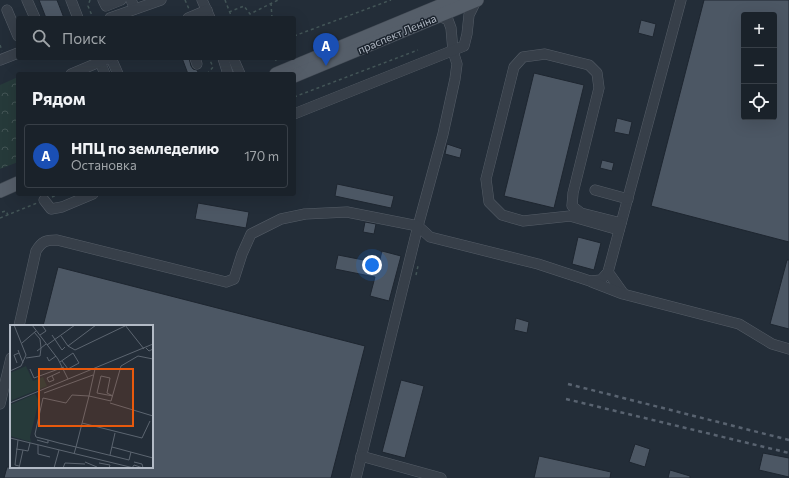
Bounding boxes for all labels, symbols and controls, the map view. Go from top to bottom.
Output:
street label: праспект Леніна [356,11,438,56]
map controls [741,12,777,120]
button: + [741,12,777,48]
search box [16,16,296,60]
icon: search [30,27,52,49]
text: Поиск [62,29,106,47]
pin: A [313,33,339,66]
button: − [741,48,777,84]
button: locate [741,84,777,120]
text: Рядом [32,88,86,109]
text: НПЦ по земледелию [71,139,219,157]
text: A [41,148,51,164]
text: 170 m [244,148,279,164]
text: Остановка [71,157,137,173]
your location [362,255,382,275]
inset map [10,325,153,468]

